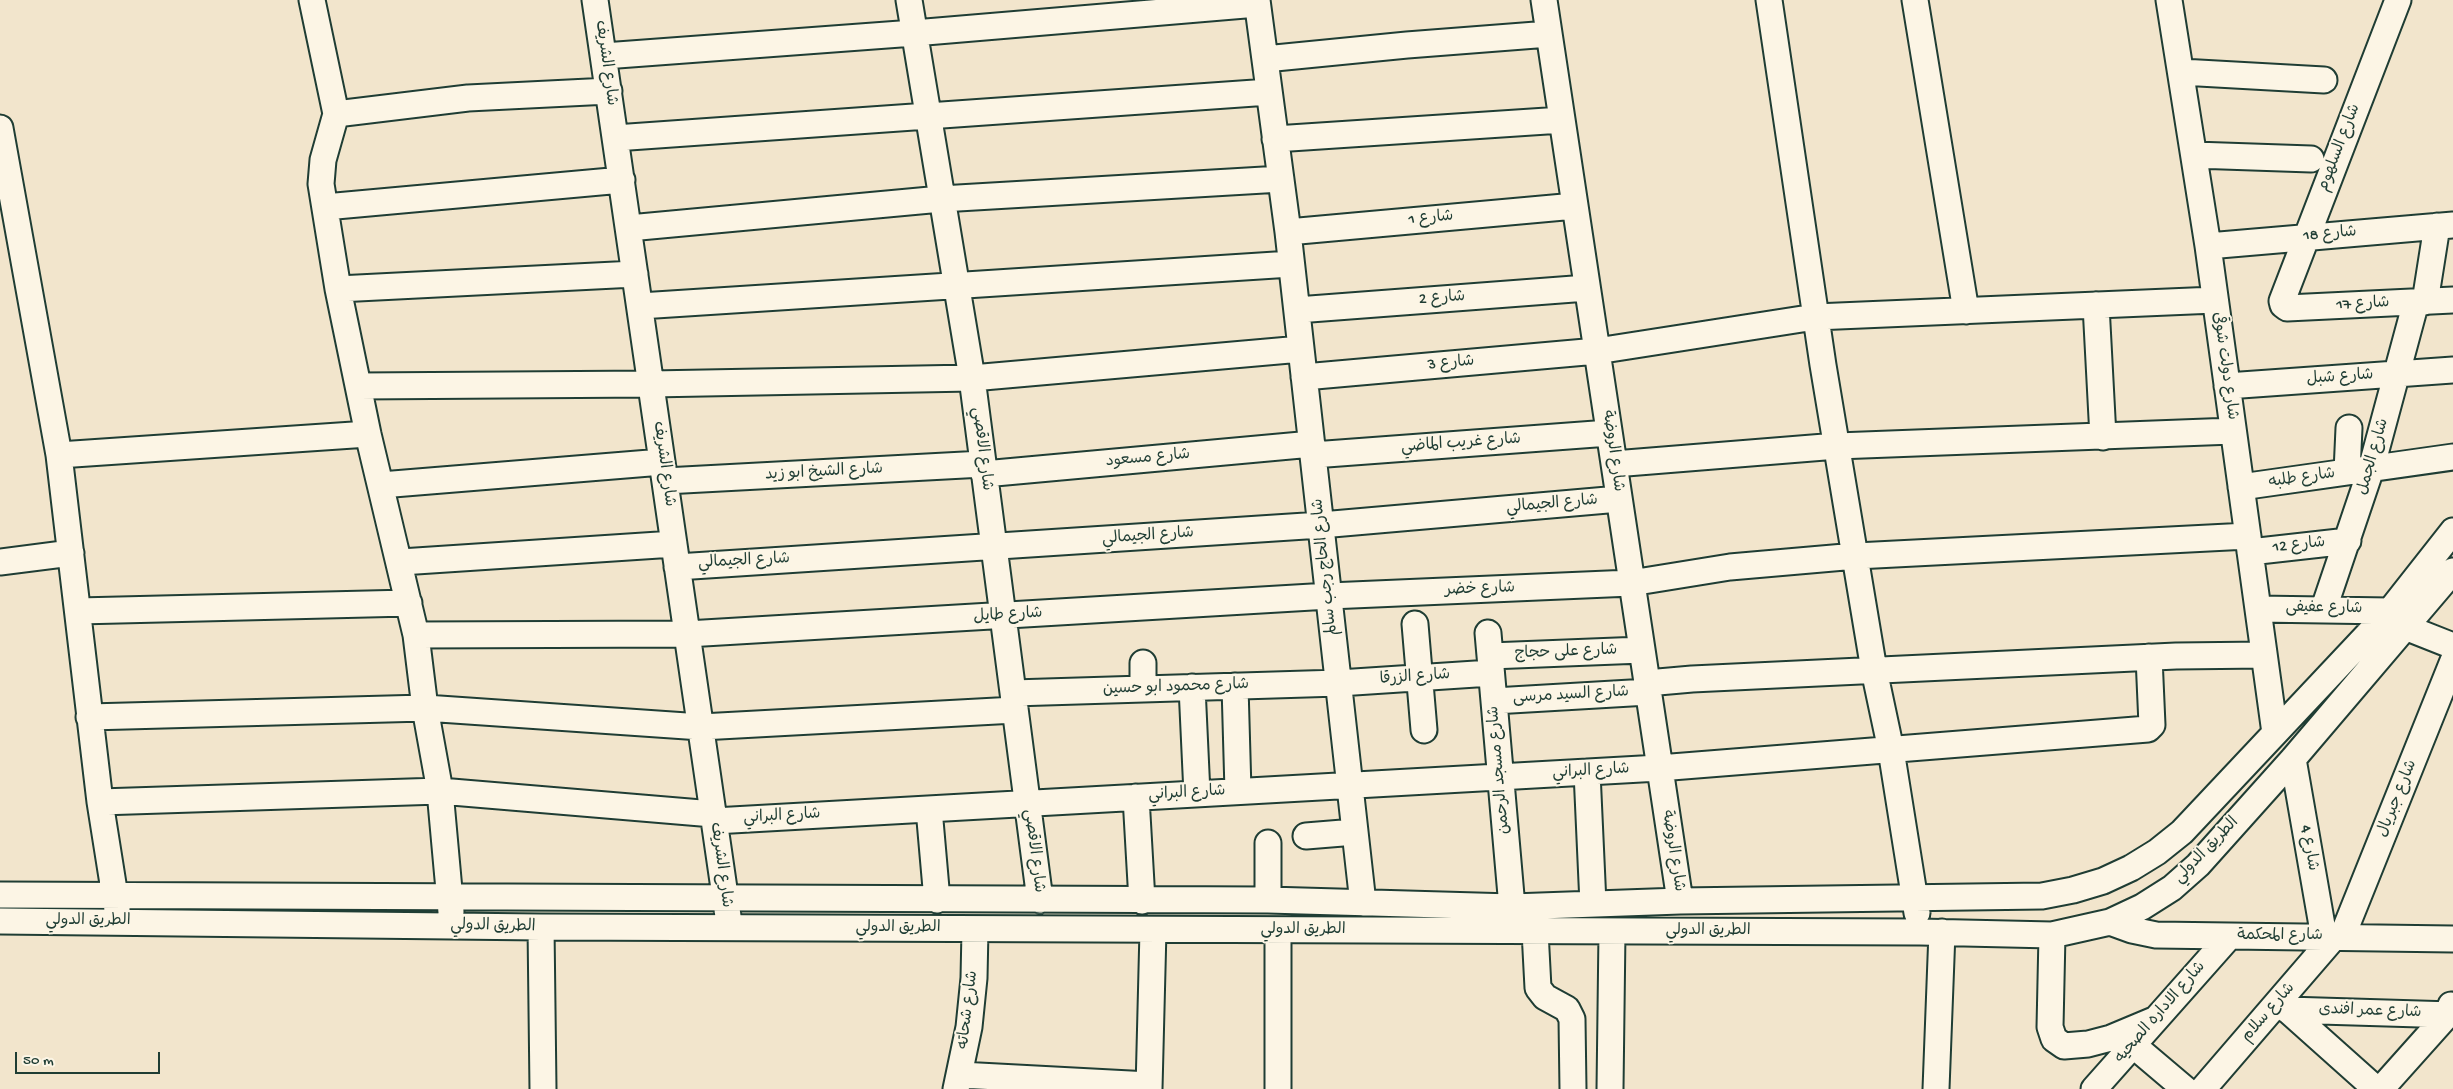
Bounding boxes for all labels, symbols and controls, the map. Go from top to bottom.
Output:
street label: شارع الشريف [589,19,621,107]
street label: شارع السلهوم [2315,102,2365,194]
street label: شارع 1 [1408,207,1454,231]
street label: شارع 18 [2302,223,2358,247]
street label: شارع 2 [1418,288,1466,310]
street label: شارع 17 [2336,294,2390,316]
street label: شارع دولت شوقى [2207,311,2241,421]
street label: شارع 3 [1427,352,1475,376]
street label: شارع شبل [2306,366,2374,390]
street label: شارع الاقصي [966,406,996,492]
street label: شارع الروضة [1597,409,1627,493]
street label: شارع الجمل [2354,417,2394,497]
street label: شارع الشريف [647,420,679,508]
street label: شارع غريب الماضي [1400,430,1522,458]
street label: شارع مسعود [1105,446,1191,472]
street label: شارع الشيخ ابو زيد [765,460,883,486]
street label: شارع طلبه [2268,465,2336,493]
street label: شارع الجيمالي [1505,491,1599,519]
street label: شارع الحاج رجب سالم [1309,497,1343,637]
street label: شارع الجيمالي [1101,524,1195,550]
street label: شارع 12 [2272,534,2326,558]
street label: شارع الجيمالي [698,550,790,574]
street label: شارع خضر [1445,579,1515,601]
street label: شارع عفيفى [2285,599,2363,619]
street label: شارع طايل [973,605,1043,627]
street label: شارع على حجاج [1514,642,1618,664]
street label: شارع الزرقا [1379,666,1451,690]
street label: شارع محمود ابو حسين [1103,676,1249,700]
street label: شارع السيد مرسى [1512,683,1630,709]
street label: شارع مسجد الرحمن [1485,705,1515,835]
street label: شارع جبريال [2374,758,2422,840]
street label: شارع البراني [1552,760,1630,784]
street label: شارع البراني [1148,782,1226,806]
street label: شارع البراني [743,805,821,829]
street label: شارع الاقصي [1018,808,1048,894]
street label: شارع الروضة [1656,809,1688,893]
street label: الطريق الدولي [2170,814,2244,888]
street label: شارع الشريف [704,821,736,909]
street label: شارع 4 [2295,824,2321,872]
street label: الطريق الدولي [45,912,131,932]
street label: الطريق الدولي [450,917,536,937]
street label: الطريق الدولي [855,919,941,939]
street label: الطريق الدولي [1260,921,1346,941]
street label: الطريق الدولي [1665,922,1751,942]
street label: شارع المحكمة [2237,927,2323,947]
street label: شارع الاداره الصحيه [2112,958,2210,1068]
street label: شارع شحاته [955,970,983,1050]
street label: شارع سلام [2238,979,2300,1047]
street label: شارع عمر افندى [2318,1001,2422,1023]
scale bar [18,1042,162,1074]
text: 50 m [23,1052,54,1070]

